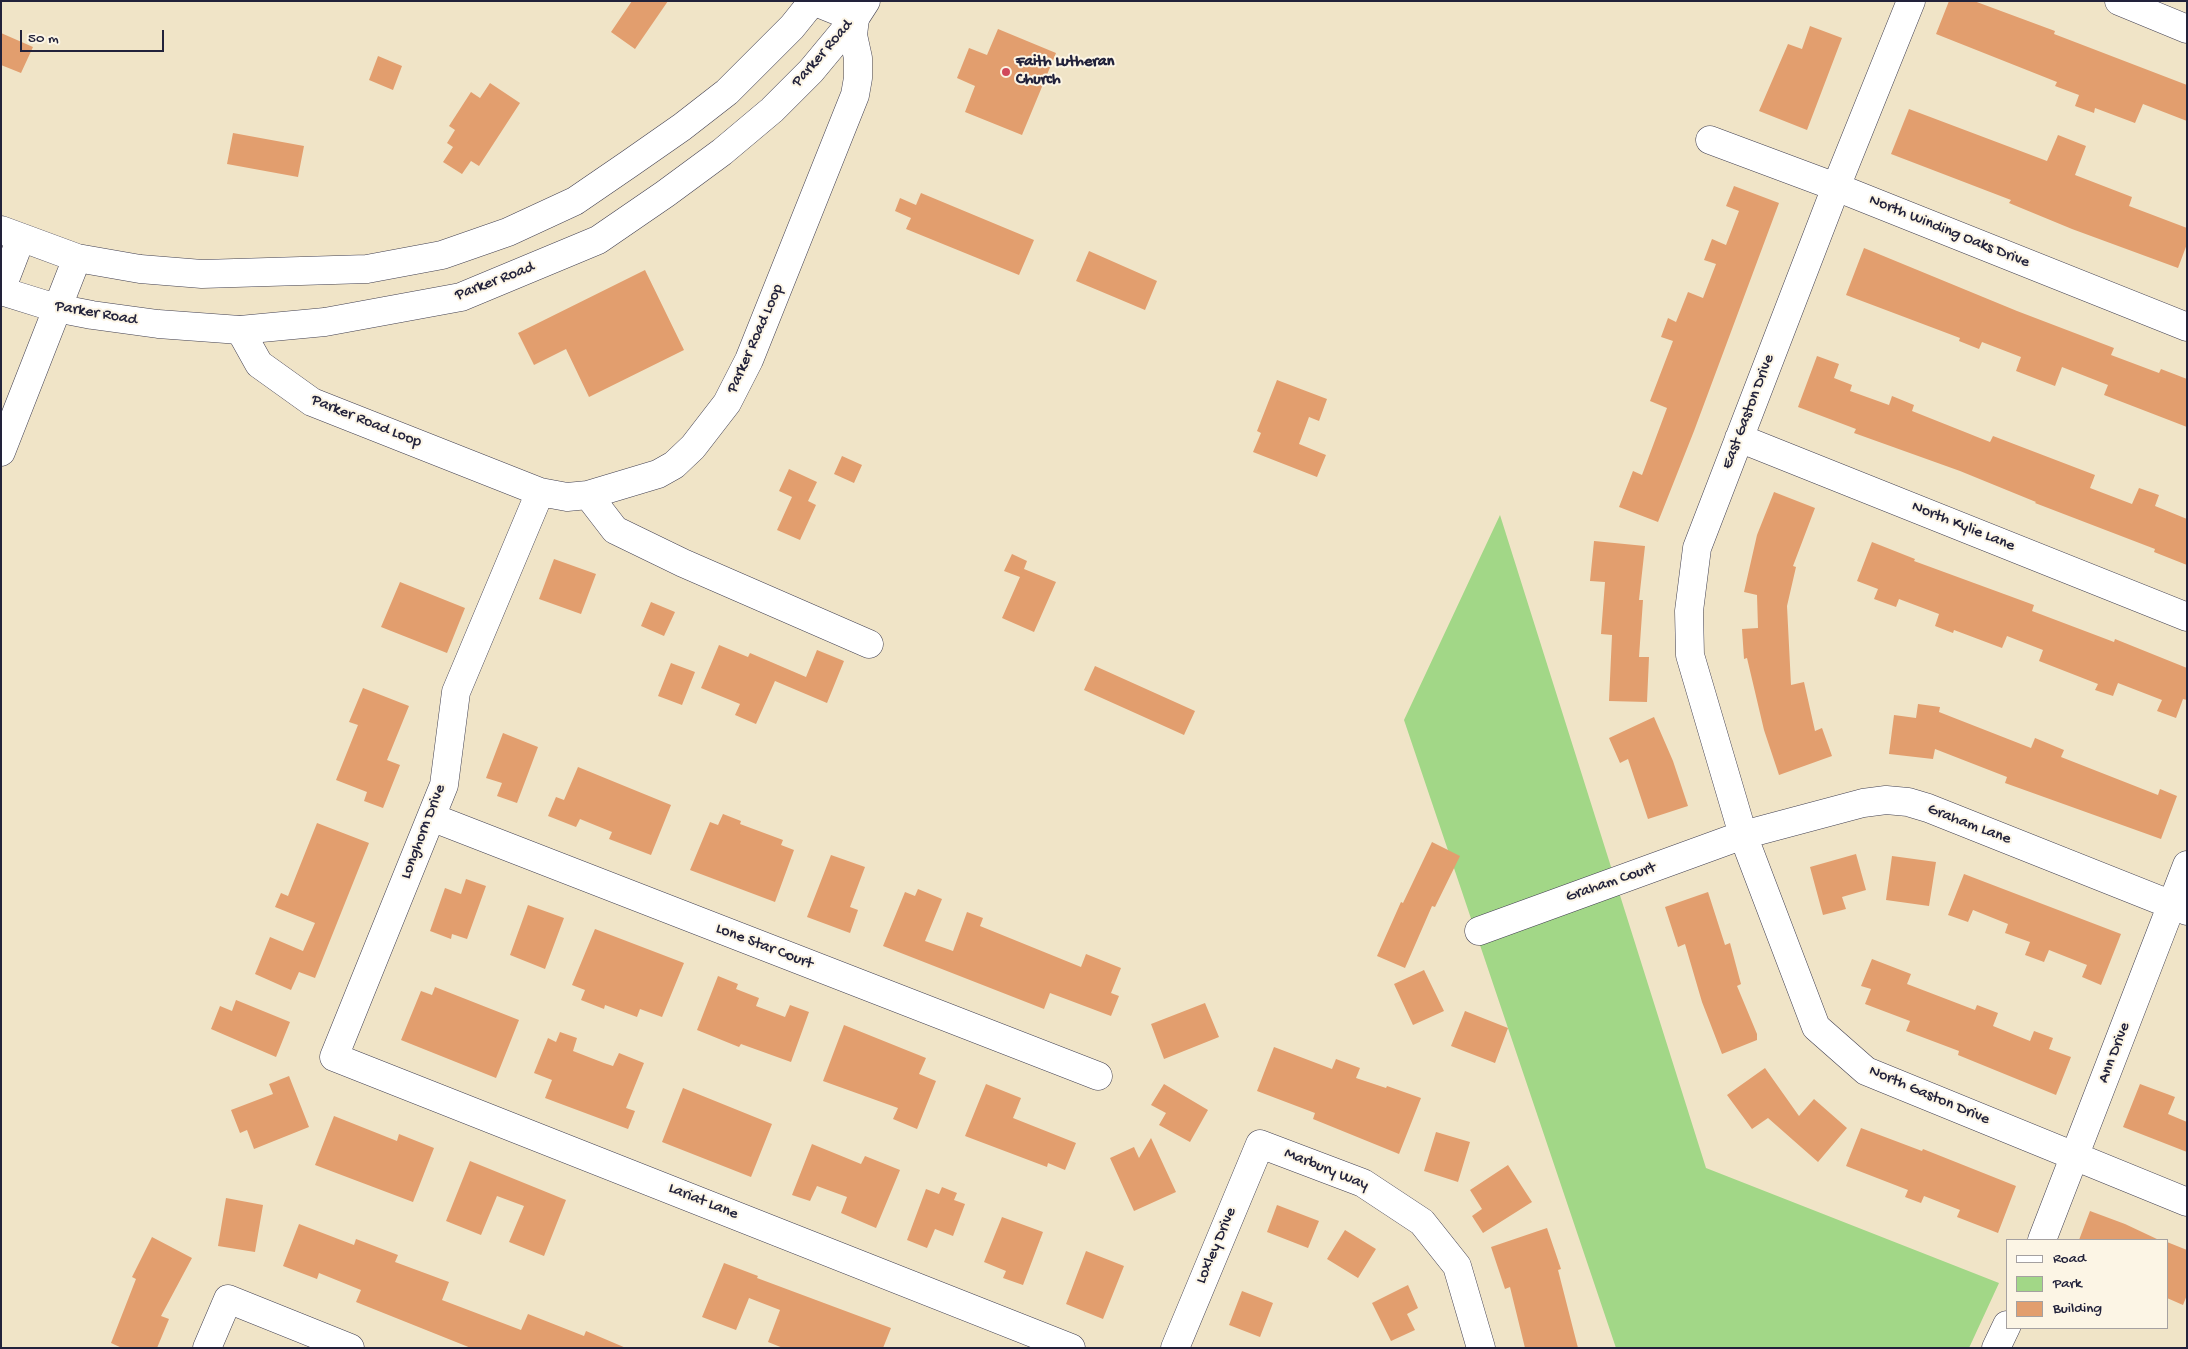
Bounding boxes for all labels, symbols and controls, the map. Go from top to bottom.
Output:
street label: Parker Road [788,16,858,92]
scale bar [22,20,166,52]
text: 50 m [28,30,59,48]
place label: Faith Lutheran Church [1016,53,1114,91]
marker: Faith Lutheran Church [1000,66,1012,78]
street label: North Winding Oaks Drive [1866,191,2032,273]
street label: Parker Road [453,258,537,306]
street label: Parker Road Loop [723,282,789,396]
street label: Parker Road [53,297,139,331]
street label: East Gaston Drive [1718,352,1780,472]
street label: Parker Road Loop [308,391,424,453]
street label: North Kylie Lane [1909,498,2017,556]
street label: Longhorn Drive [397,782,451,882]
street label: Graham Lane [1925,800,2013,850]
street label: Graham Court [1563,859,1659,907]
street label: Lone Star Court [713,920,815,974]
street label: Ann Drive [2095,1020,2135,1086]
street label: North Gaston Drive [1866,1062,1992,1130]
street label: Marbury Way [1281,1144,1371,1196]
street label: Lariat Lane [665,1179,741,1225]
street label: Loxley Drive [1192,1205,1242,1287]
legend [2006,1239,2168,1329]
text: Road [2053,1250,2086,1268]
text: Park [2053,1275,2082,1293]
text: Building [2053,1300,2102,1318]

